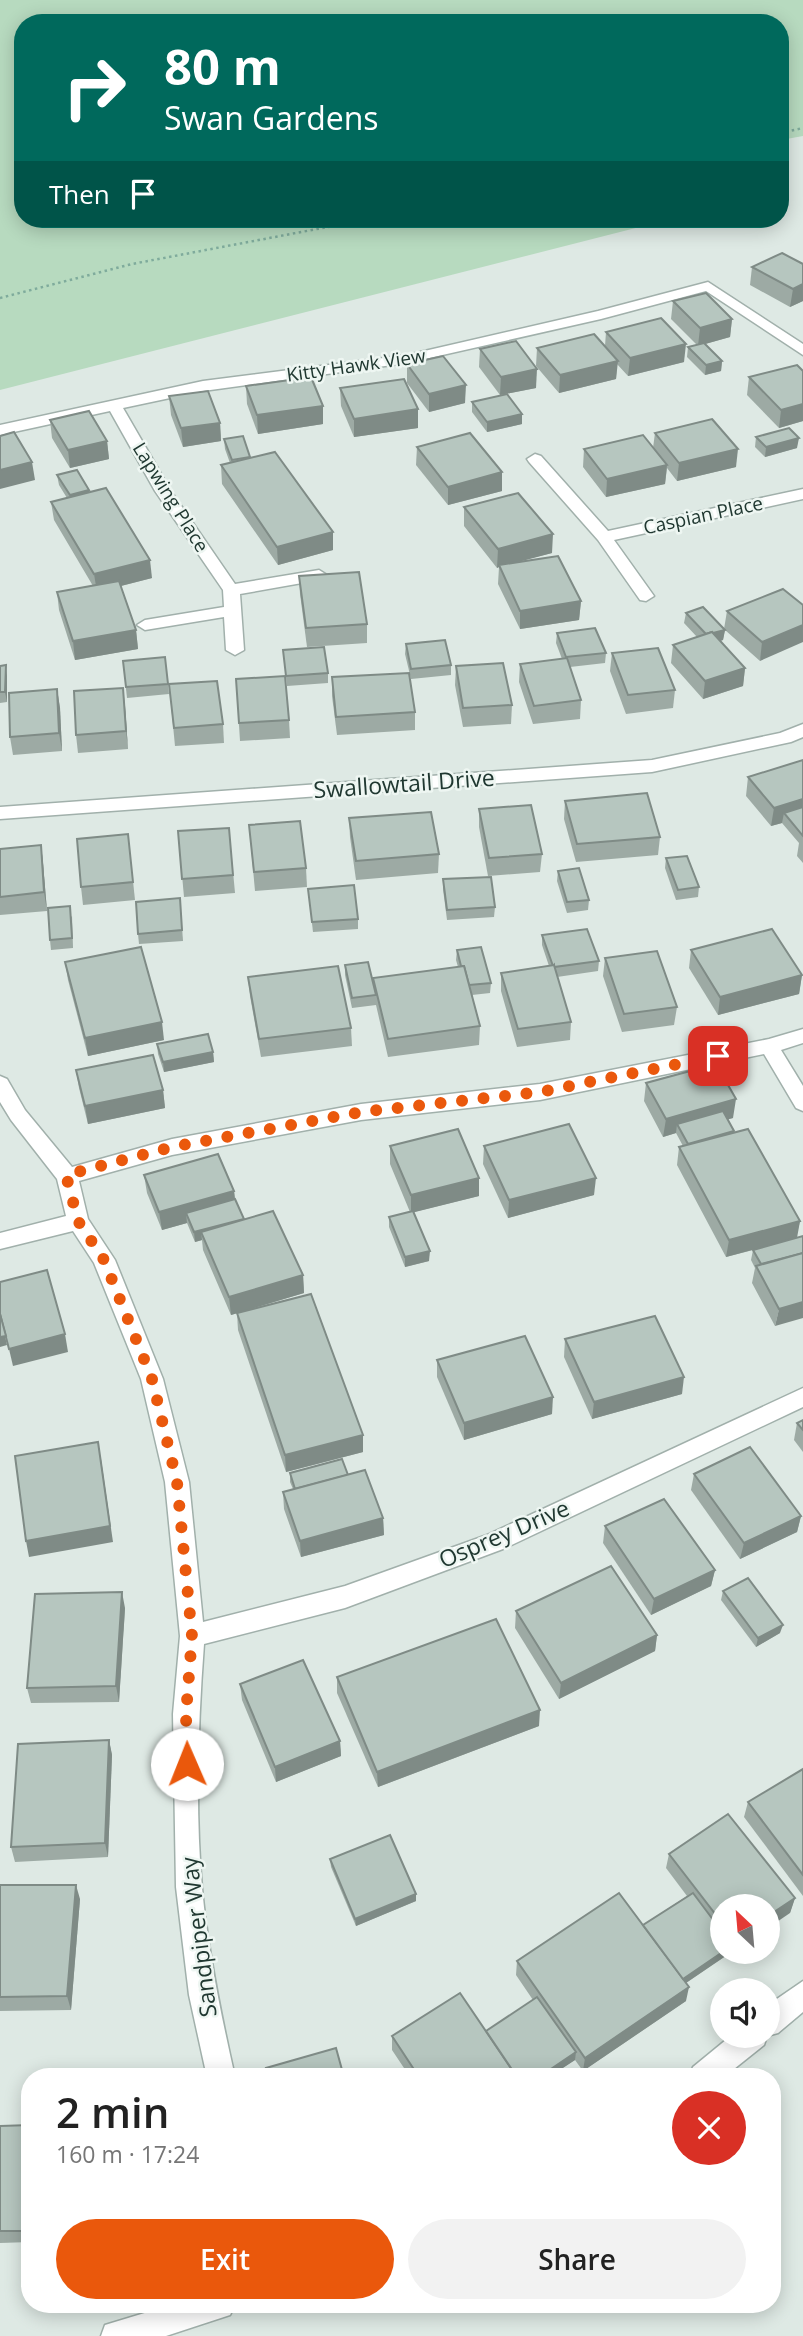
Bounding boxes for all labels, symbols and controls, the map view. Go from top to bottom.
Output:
text: 80 m [164,33,281,99]
icon: right [49,42,140,133]
text: Swan Gardens [164,96,379,139]
icon: arrive [124,175,162,213]
text: Then [49,176,110,212]
street label: Kitty Hawk View [285,342,427,388]
street label: Lapwing Place [127,437,215,557]
street label: Caspian Place [641,490,765,540]
street label: Swallowtail Drive [312,761,496,805]
pin [688,1026,748,1086]
icon: arrive [699,1037,737,1075]
street label: Osprey Drive [433,1491,574,1575]
position arrow [150,1727,224,1801]
street label: Sandpiper Way [172,1855,224,2019]
north arrow [710,1894,780,1964]
map controls [710,1894,780,2048]
button: sound [710,1978,780,2048]
text: 2 min [56,2083,169,2140]
button: close [672,2091,746,2165]
text: 160 m · 17:24 [56,2138,199,2170]
button: Exit [56,2219,394,2299]
button: Share [408,2219,746,2299]

